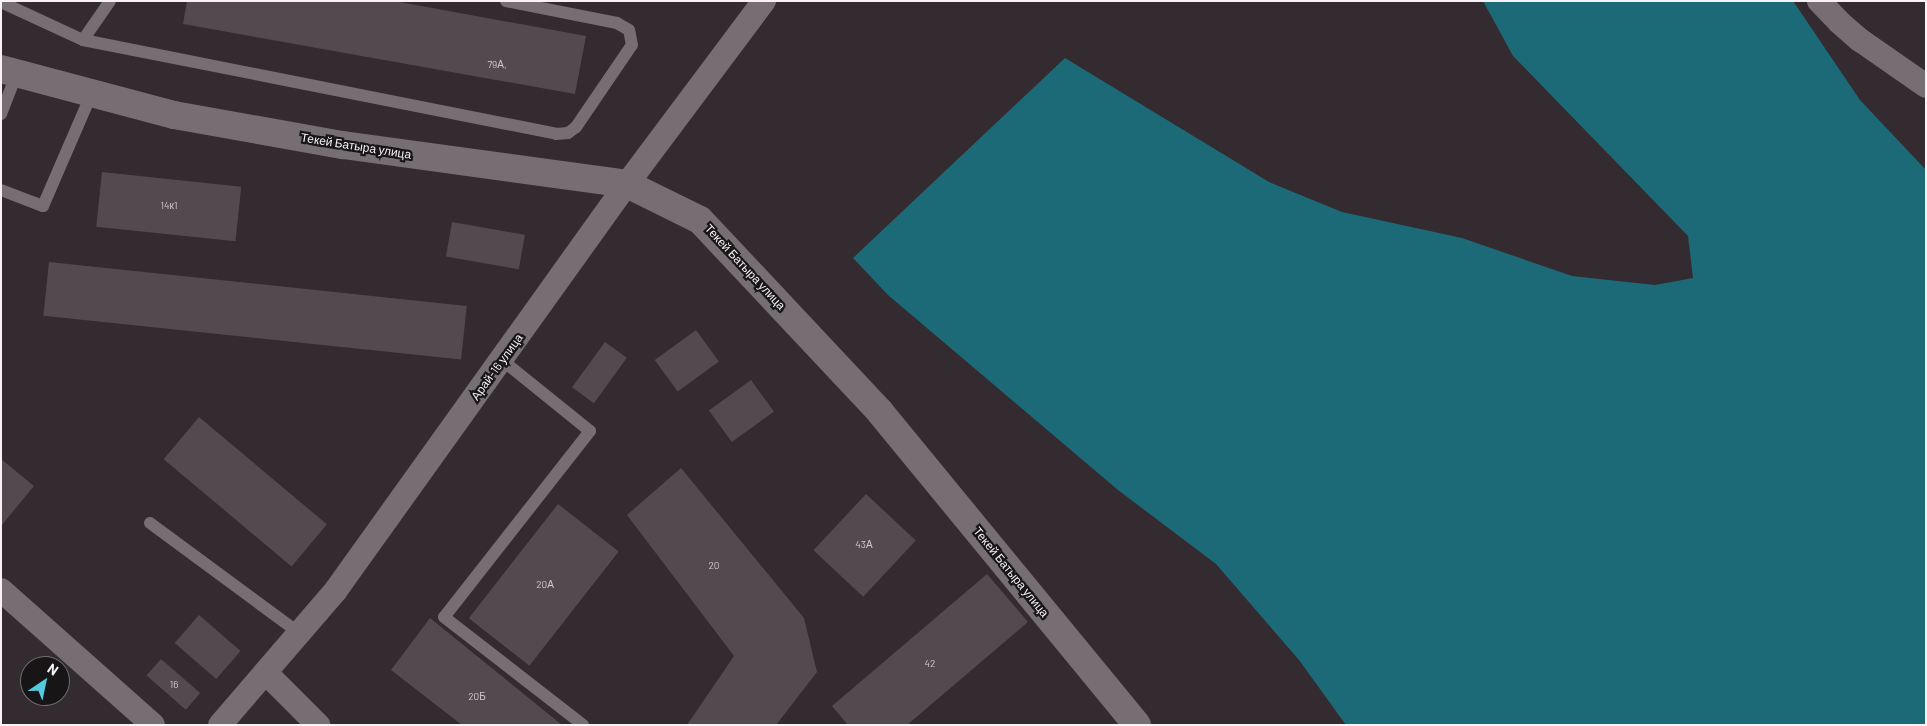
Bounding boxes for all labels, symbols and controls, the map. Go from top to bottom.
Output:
house number: 79А, [487,59,507,71]
street label: Текей Батыра улица [300,130,412,162]
house number: 14к1 [161,200,177,212]
street label: Текей Батыра улица [702,221,788,313]
street label: Арай-16 улица [468,331,526,403]
street label: Текей Батыра улица [970,524,1052,620]
house number: 43А [855,539,873,551]
house number: 20 [708,560,720,572]
house number: 20А [536,579,554,591]
north arrow [20,656,70,706]
house number: 42 [925,658,935,670]
text: N [44,659,62,679]
house number: 16 [170,679,178,691]
house number: 20Б [468,691,486,703]

